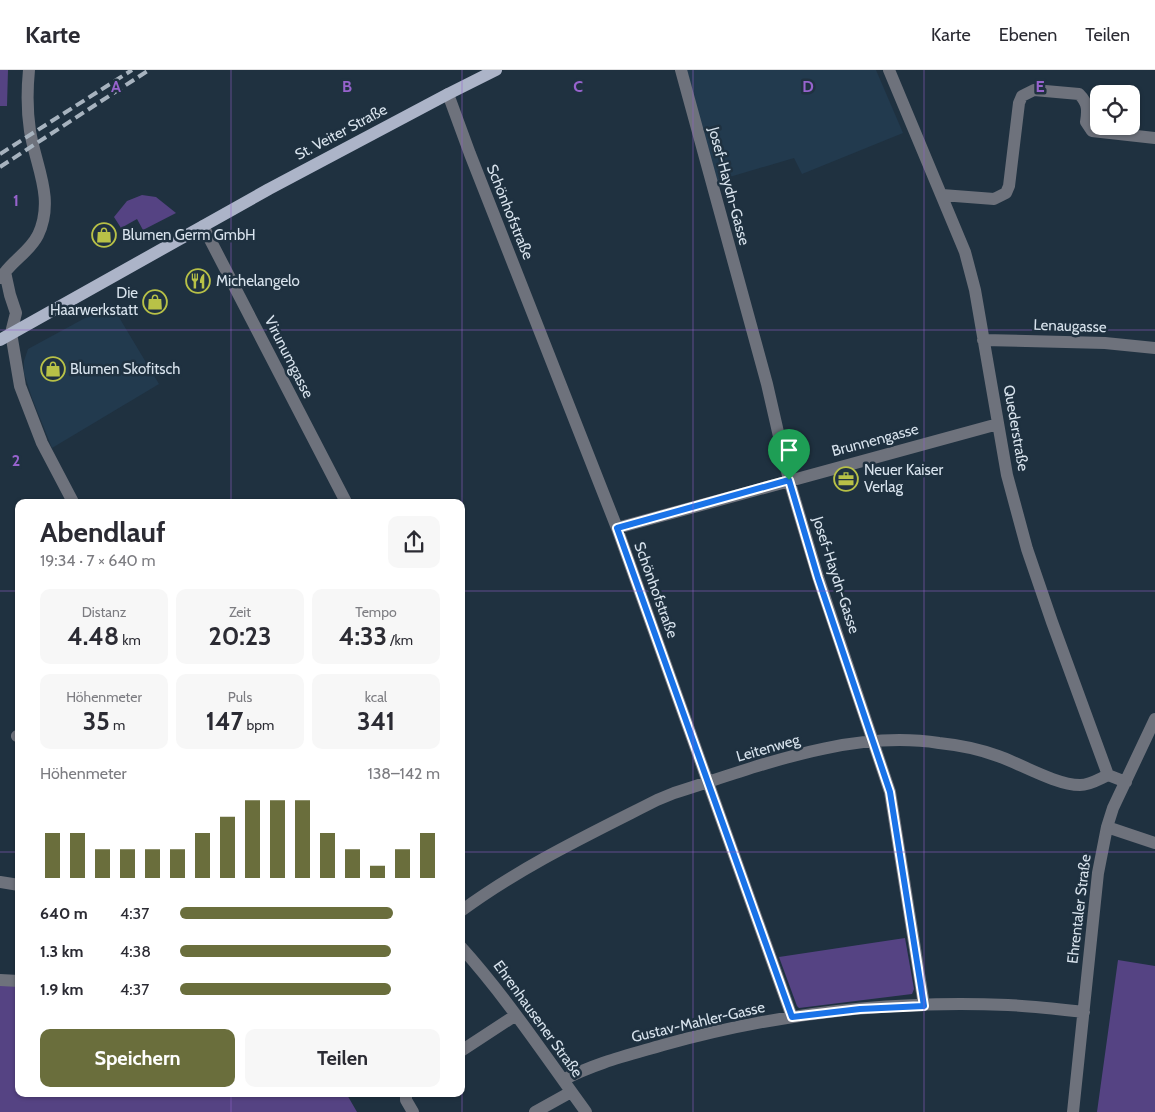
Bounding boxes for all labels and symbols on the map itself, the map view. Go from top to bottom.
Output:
text: A [111,77,121,96]
text: B [342,77,352,96]
text: C [573,77,583,96]
text: D [802,77,814,96]
text: E [1035,77,1045,96]
street label: St. Veiter Straße [292,100,390,164]
street label: Josef-Haydn-Gasse [704,124,754,248]
street label: Schönhofstraße [483,162,537,262]
text: 1 [13,191,19,210]
shop icon: Blumen Germ GmbH [91,222,117,248]
place label: Blumen Germ GmbH [122,226,256,244]
restaurant icon: Michelangelo [185,268,211,294]
place label: Michelangelo [216,272,300,290]
place label: Die Haarwerkstatt [50,284,138,319]
shop icon: Die Haarwerkstatt [142,289,168,315]
street label: Virunumgasse [261,313,318,401]
street label: Lenaugasse [1033,316,1107,336]
shop icon: Blumen Skofitsch [40,356,66,382]
place label: Blumen Skofitsch [70,360,180,378]
street label: Quederstraße [1000,384,1032,473]
street label: Brunnengasse [830,420,921,460]
pin [768,429,810,480]
text: 2 [12,451,20,470]
place label: Neuer Kaiser Verlag [864,461,943,496]
office icon: Neuer Kaiser Verlag [833,466,859,492]
street label: Josef-Haydn-Gasse [808,513,863,636]
street label: Schönhofstraße [630,539,682,641]
street label: Leitenweg [734,730,802,766]
street label: Ehrentaler Straße [1063,853,1095,965]
street label: Ehrenhausener Straße [490,957,587,1081]
street label: Gustav-Mahler-Gasse [629,998,767,1046]

